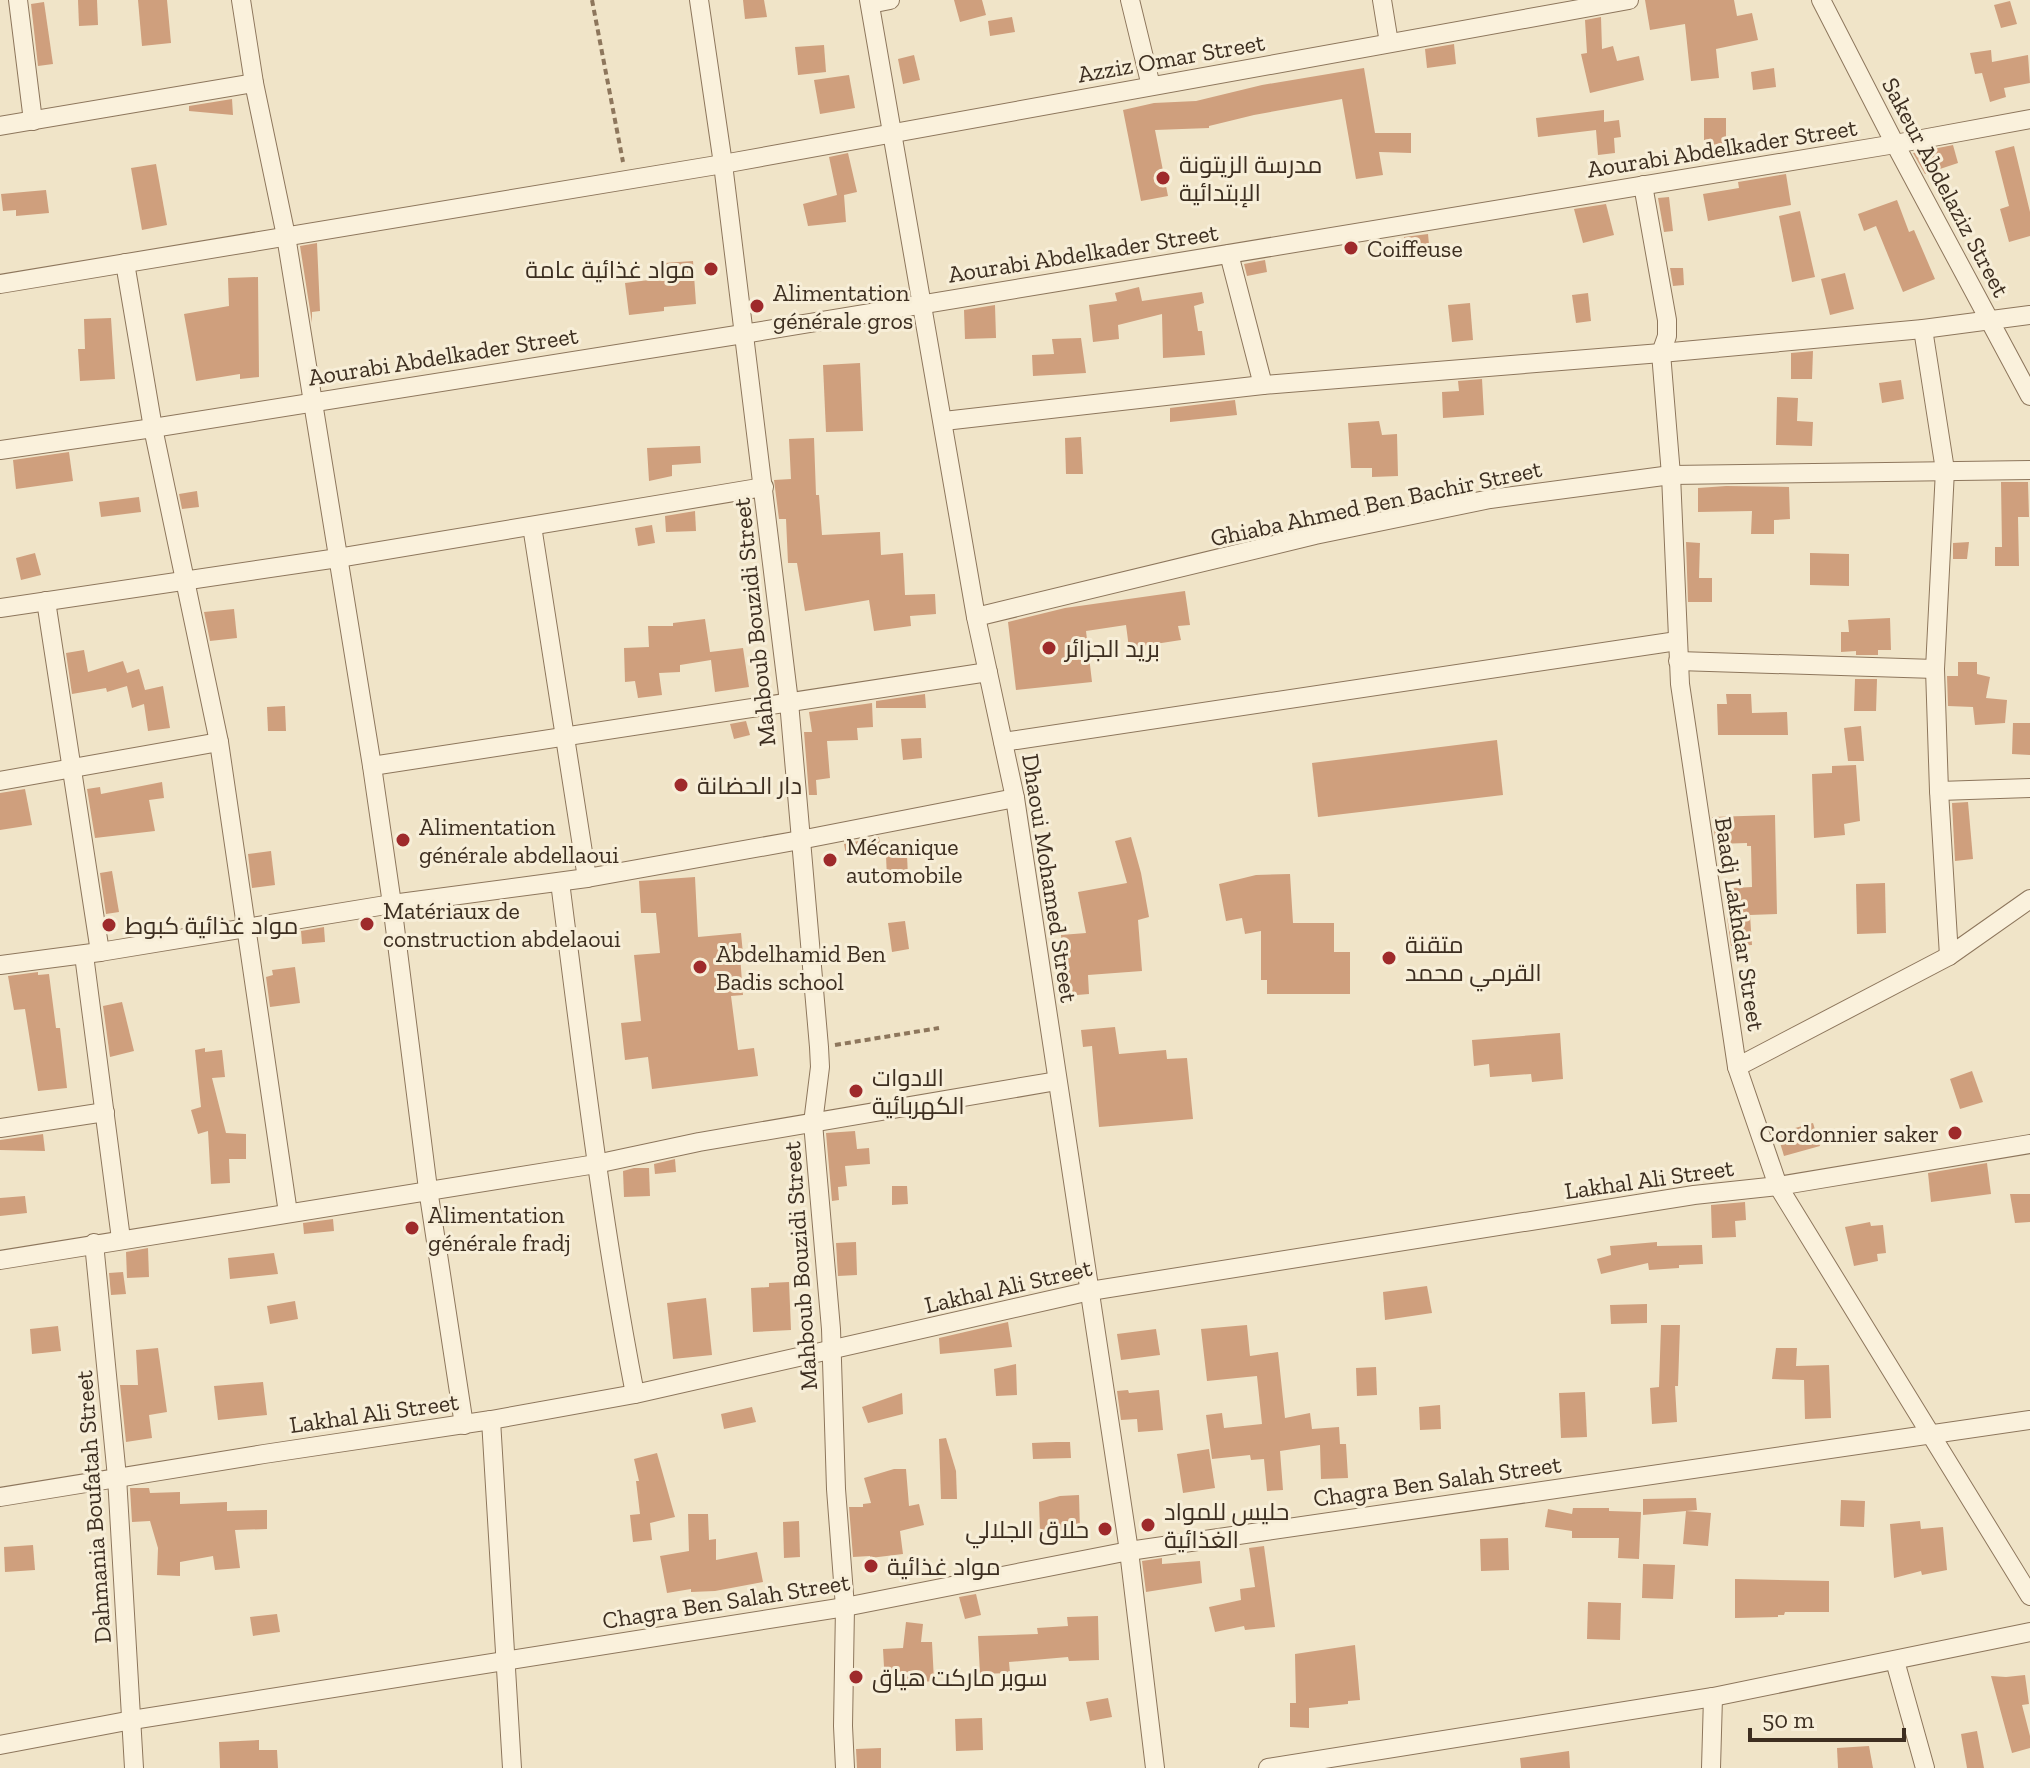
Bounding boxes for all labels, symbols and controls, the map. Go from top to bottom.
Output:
street label: Azziz Omar Street [1075,27,1267,89]
street label: Sakeur Abdelaziz Street [1876,72,2016,302]
street label: Aourabi Abdelkader Street [1585,112,1859,184]
place label: مدرسة الزيتونة الإبتدائية [1179,150,1323,208]
marker: مدرسة الزيتونة الإبتدائية [1154,169,1172,187]
street label: Aourabi Abdelkader Street [946,217,1220,289]
place label: Coiffeuse [1367,234,1463,263]
marker: Coiffeuse [1342,239,1360,257]
place label: مواد غذائية عامة [525,255,695,284]
marker: مواد غذائية عامة [702,260,720,278]
place label: Alimentation générale gros [773,278,913,335]
marker: Alimentation générale gros [748,297,766,315]
street label: Aourabi Abdelkader Street [306,320,580,392]
street label: Ghiaba Ahmed Ben Bachir Street [1208,454,1544,552]
street label: Mahboub Bouzidi Street [727,496,781,748]
place label: بريد الجزائر [1063,634,1160,663]
marker: بريد الجزائر [1040,639,1058,657]
street label: Dhaoui Mohamed Street [1016,752,1084,1005]
place label: دار الحضانة [697,771,802,800]
marker: دار الحضانة [672,776,690,794]
place label: Alimentation générale abdellaoui [419,812,619,869]
street label: Baadj Lakhdar Street [1709,815,1771,1033]
marker: Alimentation générale abdellaoui [394,831,412,849]
place label: Mécanique automobile [846,832,963,889]
marker: Mécanique automobile [821,851,839,869]
place label: Matériaux de construction abdelaoui [383,896,621,953]
place label: مواد غذائية كبوط [125,911,298,940]
marker: Matériaux de construction abdelaoui [358,915,376,933]
marker: مواد غذائية كبوط [100,916,118,934]
place label: متقنة القرمي محمد [1405,930,1542,992]
place label: Abdelhamid Ben Badis school [716,939,886,996]
marker: متقنة القرمي محمد [1380,949,1398,967]
marker: Abdelhamid Ben Badis school [691,958,709,976]
place label: الادوات الكهربائية [872,1063,965,1120]
marker: الادوات الكهربائية [847,1082,865,1100]
place label: Cordonnier saker [1759,1119,1939,1148]
marker: Cordonnier saker [1946,1124,1964,1142]
street label: Mahboub Bouzidi Street [777,1140,823,1391]
street label: Lakhal Ali Street [1562,1153,1736,1205]
place label: Alimentation générale fradj [428,1200,571,1257]
marker: Alimentation générale fradj [403,1219,421,1237]
street label: Lakhal Ali Street [922,1253,1094,1319]
street label: Dahmania Boufatah Street [69,1369,117,1644]
street label: Lakhal Ali Street [287,1387,461,1439]
street label: Chagra Ben Salah Street [1311,1449,1563,1513]
place label: حليس للمواد الغذائية [1164,1497,1289,1554]
place label: حلاق الجلالي [965,1515,1089,1549]
marker: حليس للمواد الغذائية [1139,1516,1157,1534]
marker: حلاق الجلالي [1096,1520,1114,1538]
place label: مواد غذائية [887,1552,1001,1581]
marker: مواد غذائية [862,1557,880,1575]
street label: Chagra Ben Salah Street [600,1567,852,1635]
place label: سوبر ماركت هياق [872,1663,1048,1693]
marker: سوبر ماركت هياق [847,1668,865,1686]
scale bar [1750,1692,1904,1742]
text: 50 m [1762,1705,1815,1734]

